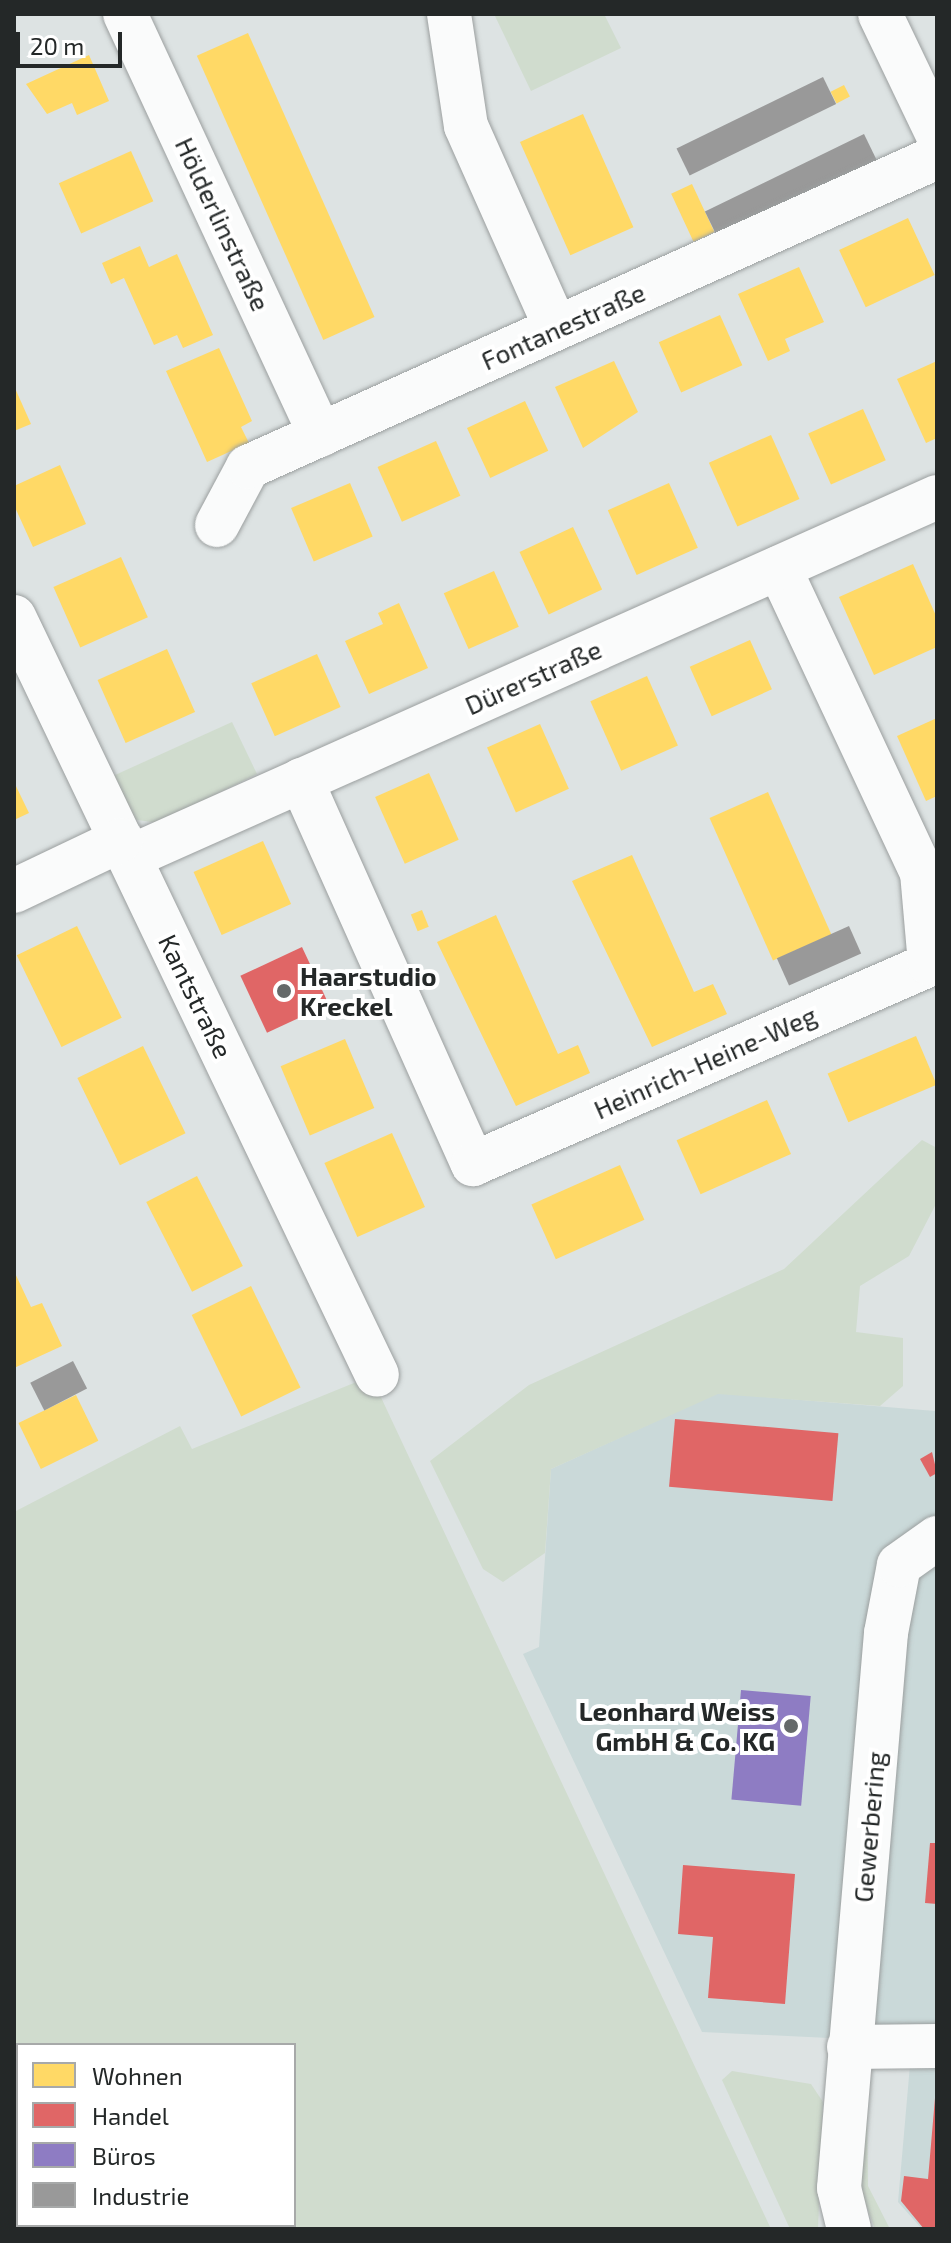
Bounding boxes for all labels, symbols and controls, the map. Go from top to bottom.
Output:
scale bar [20,16,126,66]
text: 20 m [30,31,84,60]
street label: Hölderlinstraße [169,132,277,316]
street label: Fontanestraße [476,276,650,376]
street label: Dürerstraße [460,633,606,721]
street label: Kantstraße [153,929,239,1063]
place label: Haarstudio Kreckel [300,960,437,1022]
marker: Haarstudio Kreckel [275,982,293,1000]
street label: Heinrich-Heine-Weg [589,999,821,1125]
place label: Leonhard Weiss GmbH & Co. KG [579,1695,775,1756]
marker: Leonhard Weiss GmbH & Co. KG [782,1717,800,1735]
street label: Gewerbering [847,1750,891,1904]
legend [16,2043,296,2227]
text: Wohnen [92,2061,183,2090]
text: Handel [92,2101,169,2130]
text: Büros [92,2141,156,2170]
text: Industrie [92,2181,189,2210]

